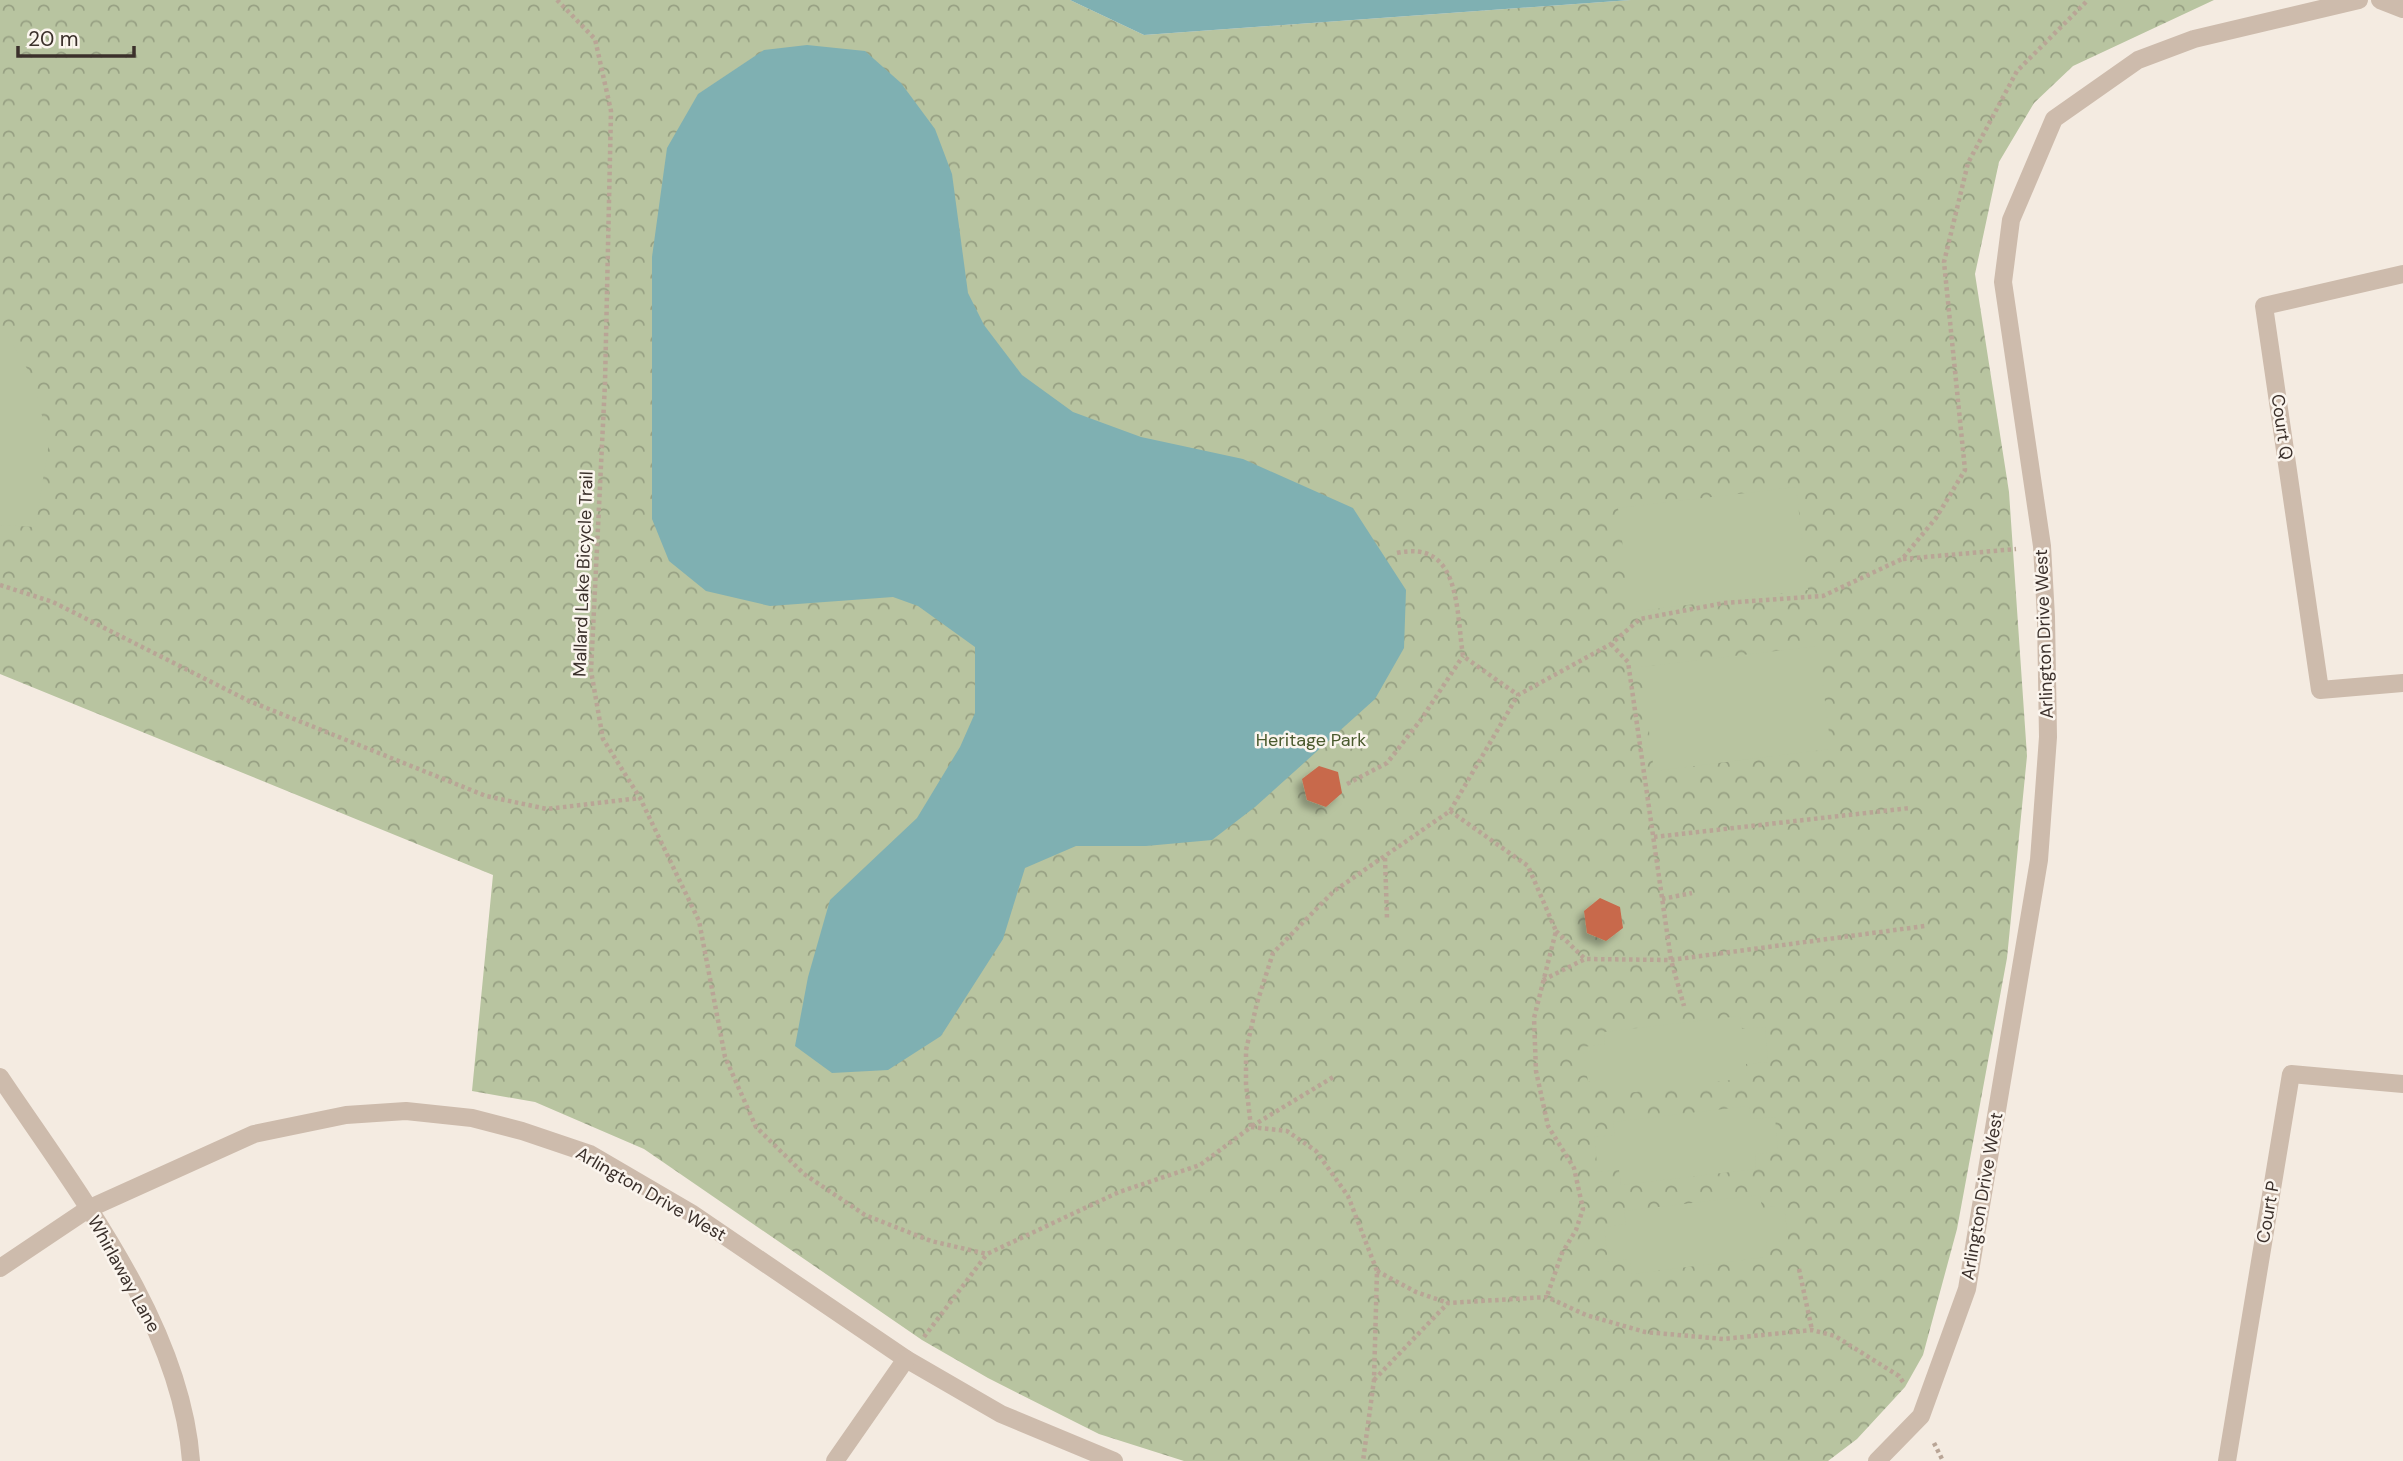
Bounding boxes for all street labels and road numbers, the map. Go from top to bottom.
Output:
street label: Court Q [2266,392,2299,462]
street label: Mallard Lake Bicycle Trail [567,471,599,677]
street label: Arlington Drive West [2029,549,2059,719]
street label: Arlington Drive West [1955,1110,2009,1282]
street label: Arlington Drive West [571,1141,731,1247]
street label: Court P [2251,1179,2285,1245]
street label: Whirlaway Lane [82,1211,166,1337]

